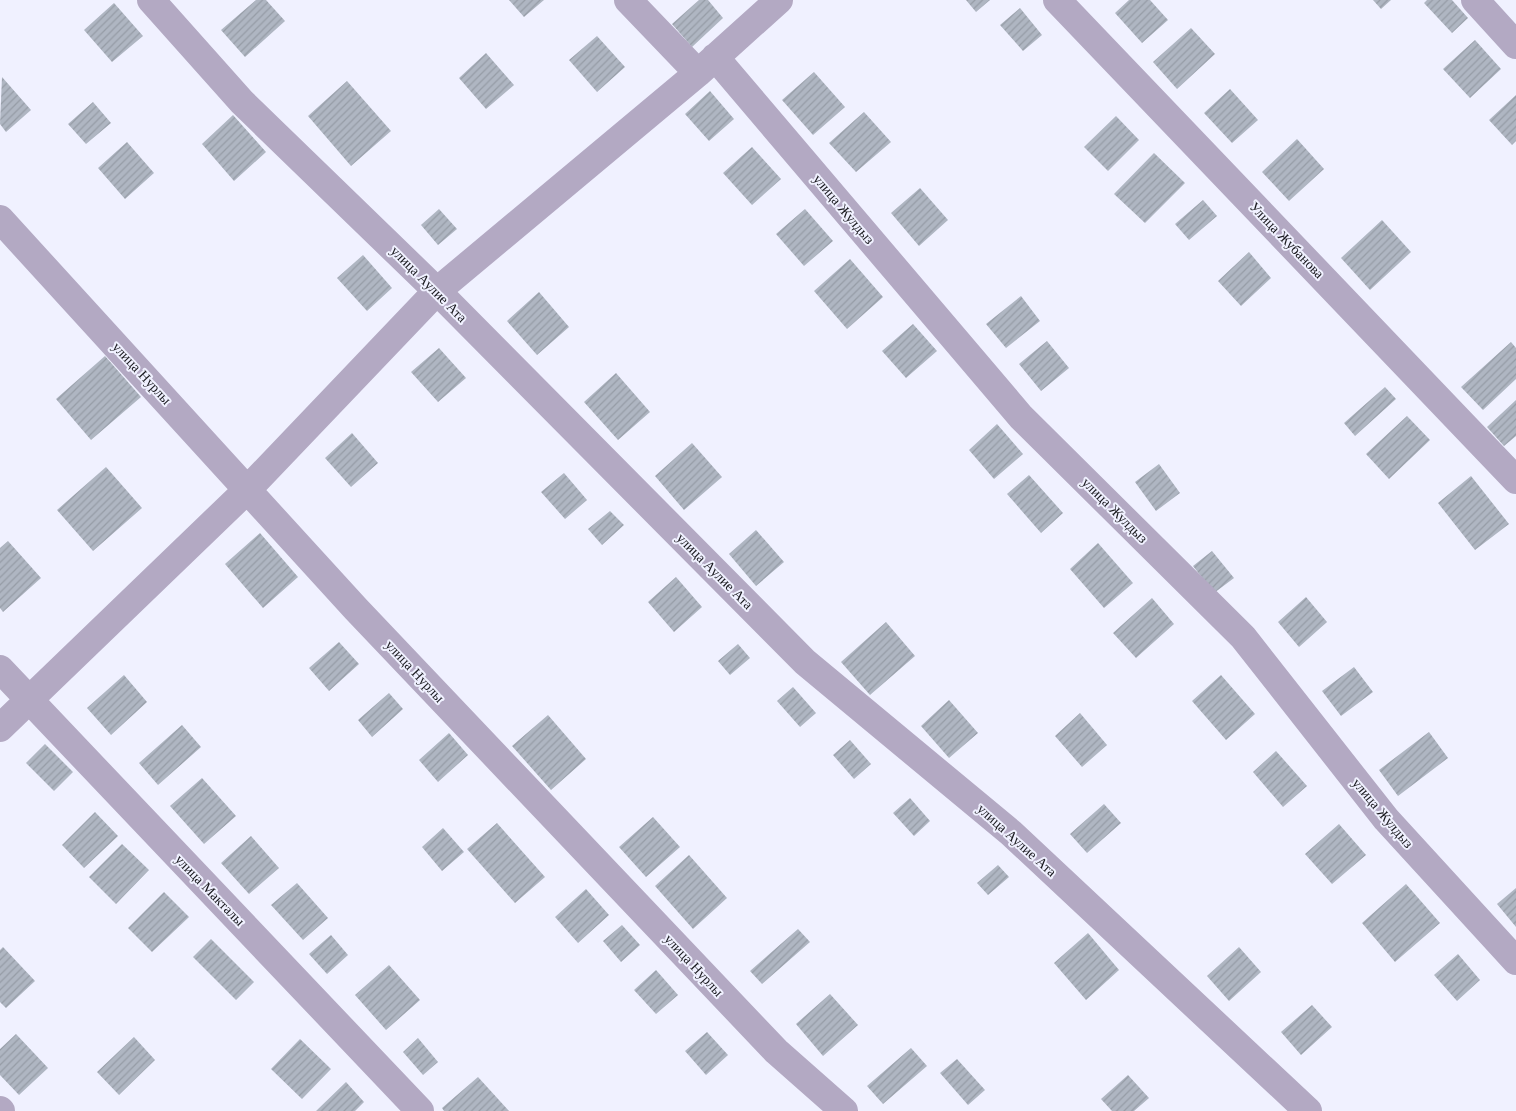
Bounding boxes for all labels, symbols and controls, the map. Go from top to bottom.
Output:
street label: улица Жулдыз [810,170,879,248]
street label: Улица Жубанова [1246,198,1329,283]
street label: улица Аулие Ата [387,242,472,327]
street label: улица Нурлы [109,338,176,408]
street label: улица Жулдыз [1078,473,1152,547]
street label: улица Аулие Ата [673,529,758,614]
street label: улица Нурлы [382,636,449,706]
street label: улица Жулдыз [1349,774,1418,852]
street label: улица Аулие Ата [973,800,1061,881]
street label: улица Макталы [171,850,249,930]
street label: улица Нурлы [661,930,728,1000]

